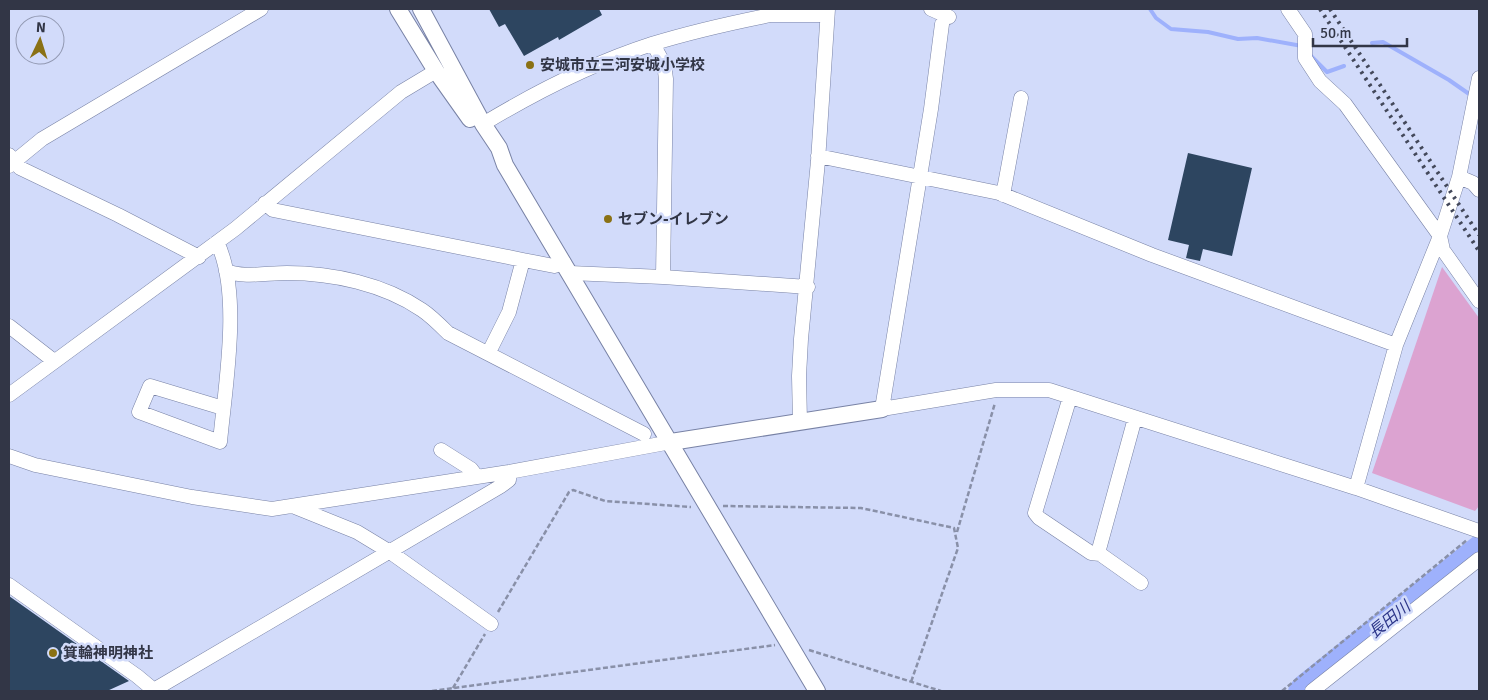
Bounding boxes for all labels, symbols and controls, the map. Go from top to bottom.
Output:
north arrow [15,15,65,65]
scale bar [1313,15,1407,47]
text: N [35,19,46,36]
text: 50 m [1320,24,1351,42]
place label: 安城市立三河安城小学校 [540,56,705,74]
marker: 安城市立三河安城小学校 [524,59,536,71]
place label: セブン-イレブン [618,210,729,228]
marker: セブン-イレブン [602,213,614,225]
water label: 長田川 [1365,596,1416,643]
place label: 箕輪神明神社 [63,644,153,662]
marker: 箕輪神明神社 [47,647,59,659]

